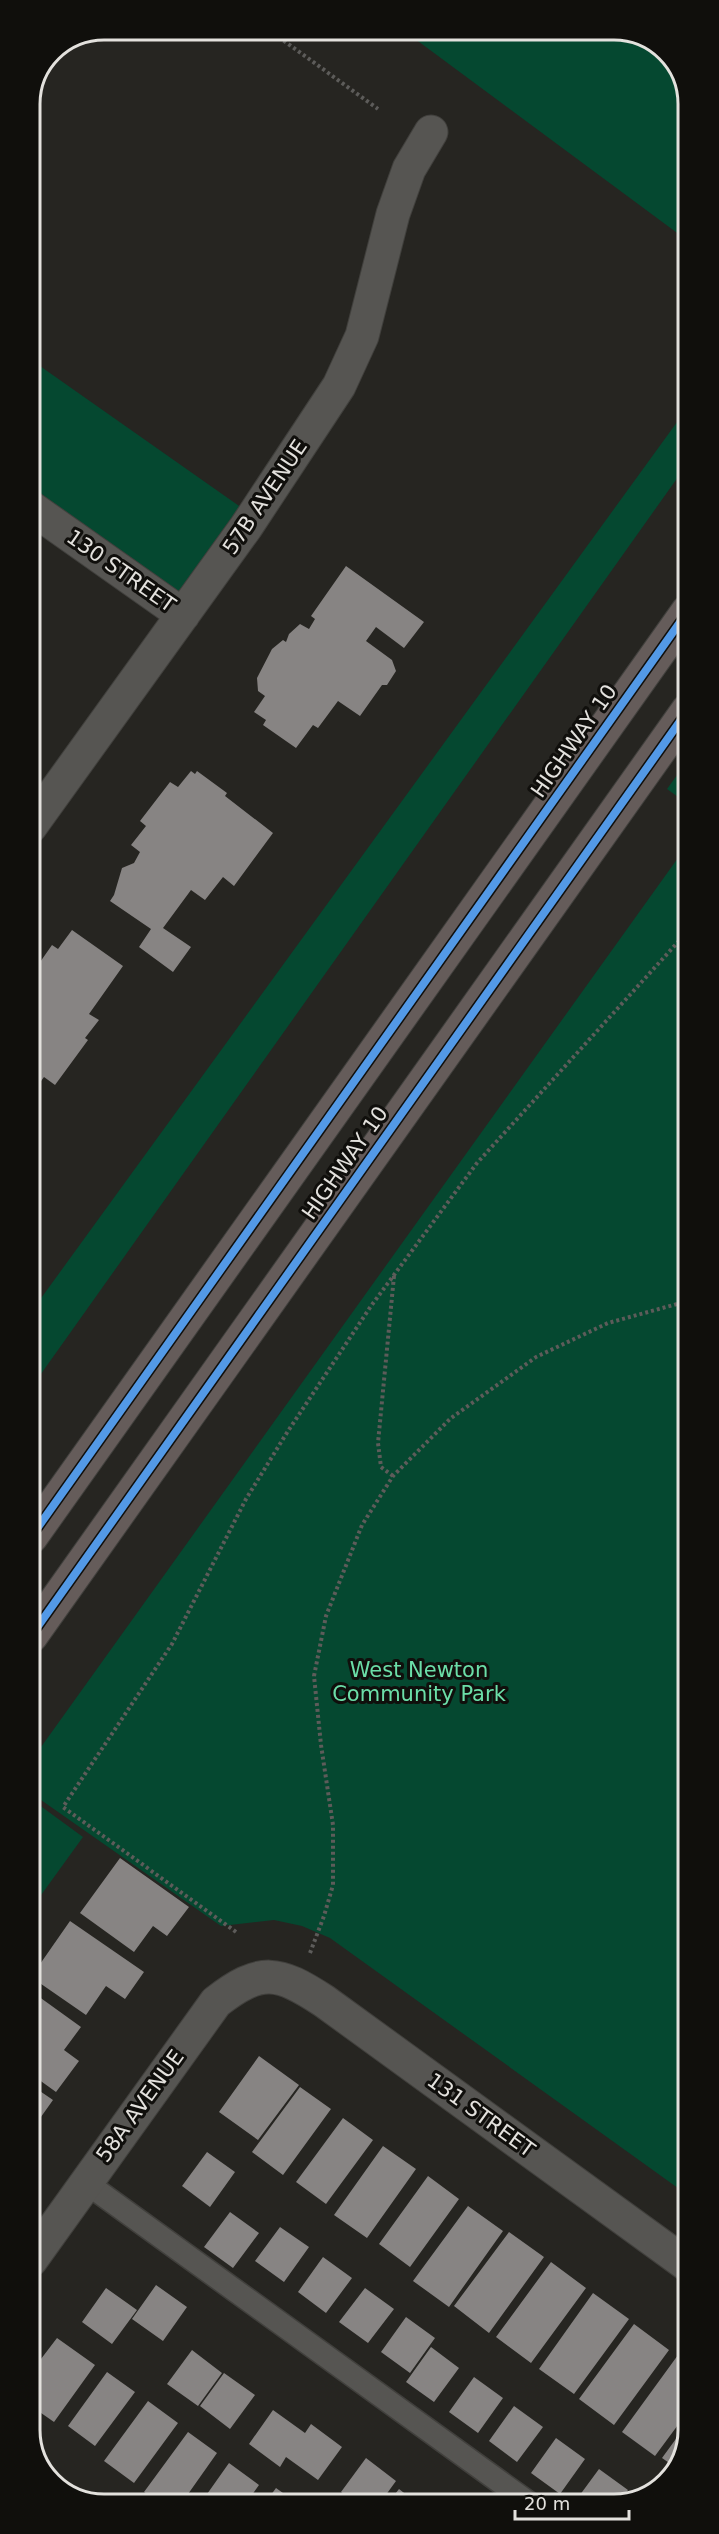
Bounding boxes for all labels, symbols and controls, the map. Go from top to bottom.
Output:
street label: 57B AVENUE [218,435,312,559]
street label: 130 STREET [62,525,180,617]
street label: HIGHWAY 10 [526,680,622,802]
street label: HIGHWAY 10 [297,1102,393,1224]
park label: West Newton Community Park [332,1658,507,1706]
street label: 58A AVENUE [91,2045,189,2167]
street label: 131 STREET [423,2068,540,2162]
scale bar [515,2483,629,2521]
text: 20 m [524,2493,570,2514]

